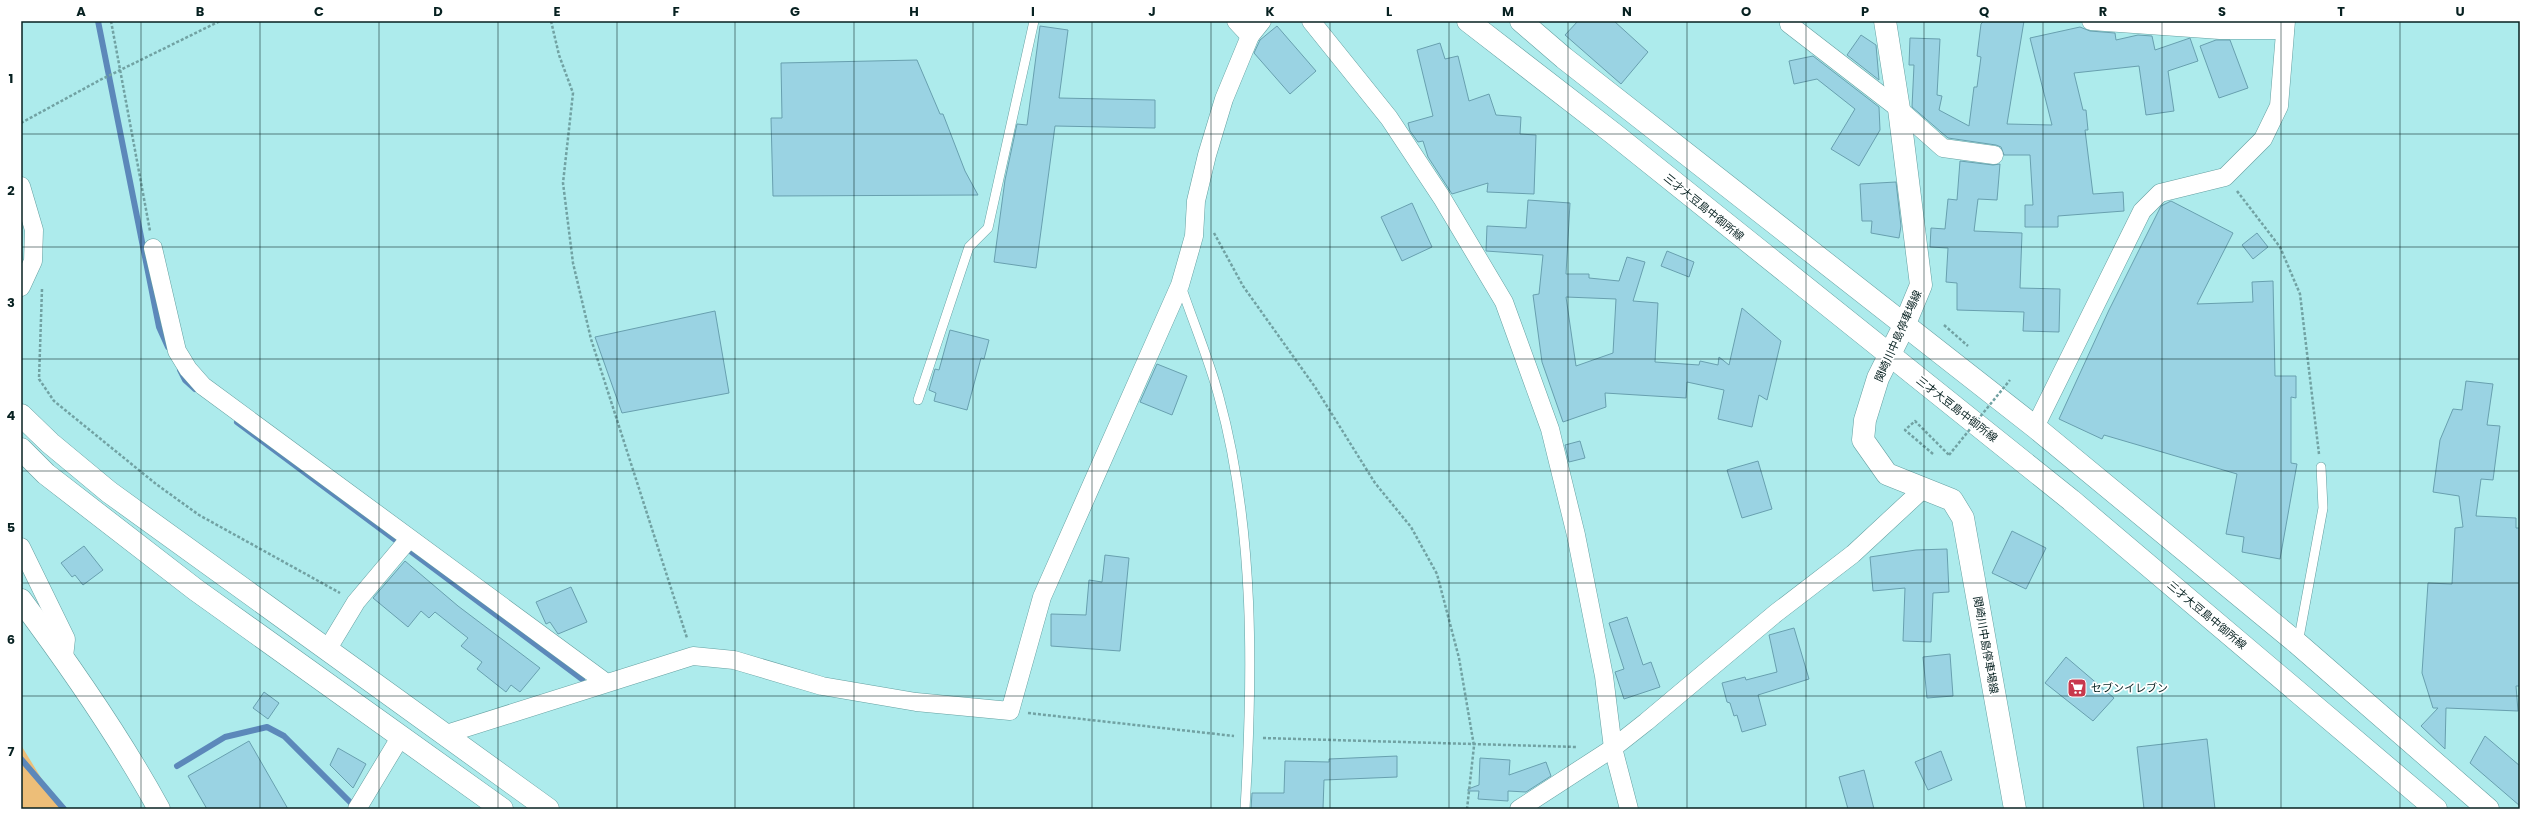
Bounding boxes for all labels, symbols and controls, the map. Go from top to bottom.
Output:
text: A [76,2,86,21]
text: B [196,2,205,21]
text: C [314,2,324,21]
text: D [433,2,443,21]
text: E [553,2,561,21]
text: F [672,2,680,21]
text: G [790,2,800,21]
text: H [909,2,919,21]
text: I [1031,2,1035,21]
text: J [1148,2,1156,21]
text: K [1265,2,1275,21]
text: L [1386,2,1392,21]
text: M [1502,2,1514,21]
text: N [1622,2,1632,21]
text: O [1741,2,1751,21]
text: P [1861,2,1869,21]
text: Q [1979,2,1989,21]
text: R [2099,2,2107,21]
text: S [2218,2,2226,21]
text: T [2337,2,2345,21]
text: U [2455,2,2465,21]
text: 1 [9,69,13,88]
street label: 三才大豆島中御所線 [1660,170,1748,244]
text: 2 [7,181,15,200]
street label: 関崎川中島停車場線 [1871,288,1925,384]
text: 3 [7,293,15,312]
street label: 三才大豆島中御所線 [1913,372,2001,446]
text: 4 [7,406,16,425]
text: 5 [7,518,15,537]
street label: 三才大豆島中御所線 [2164,577,2250,653]
street label: 関崎川中島停車場線 [1970,595,2002,695]
text: 6 [7,630,15,649]
supermarket icon: セブンイレブン [2066,677,2088,699]
place label: セブンイレブン [2091,680,2168,696]
text: 7 [8,742,15,761]

